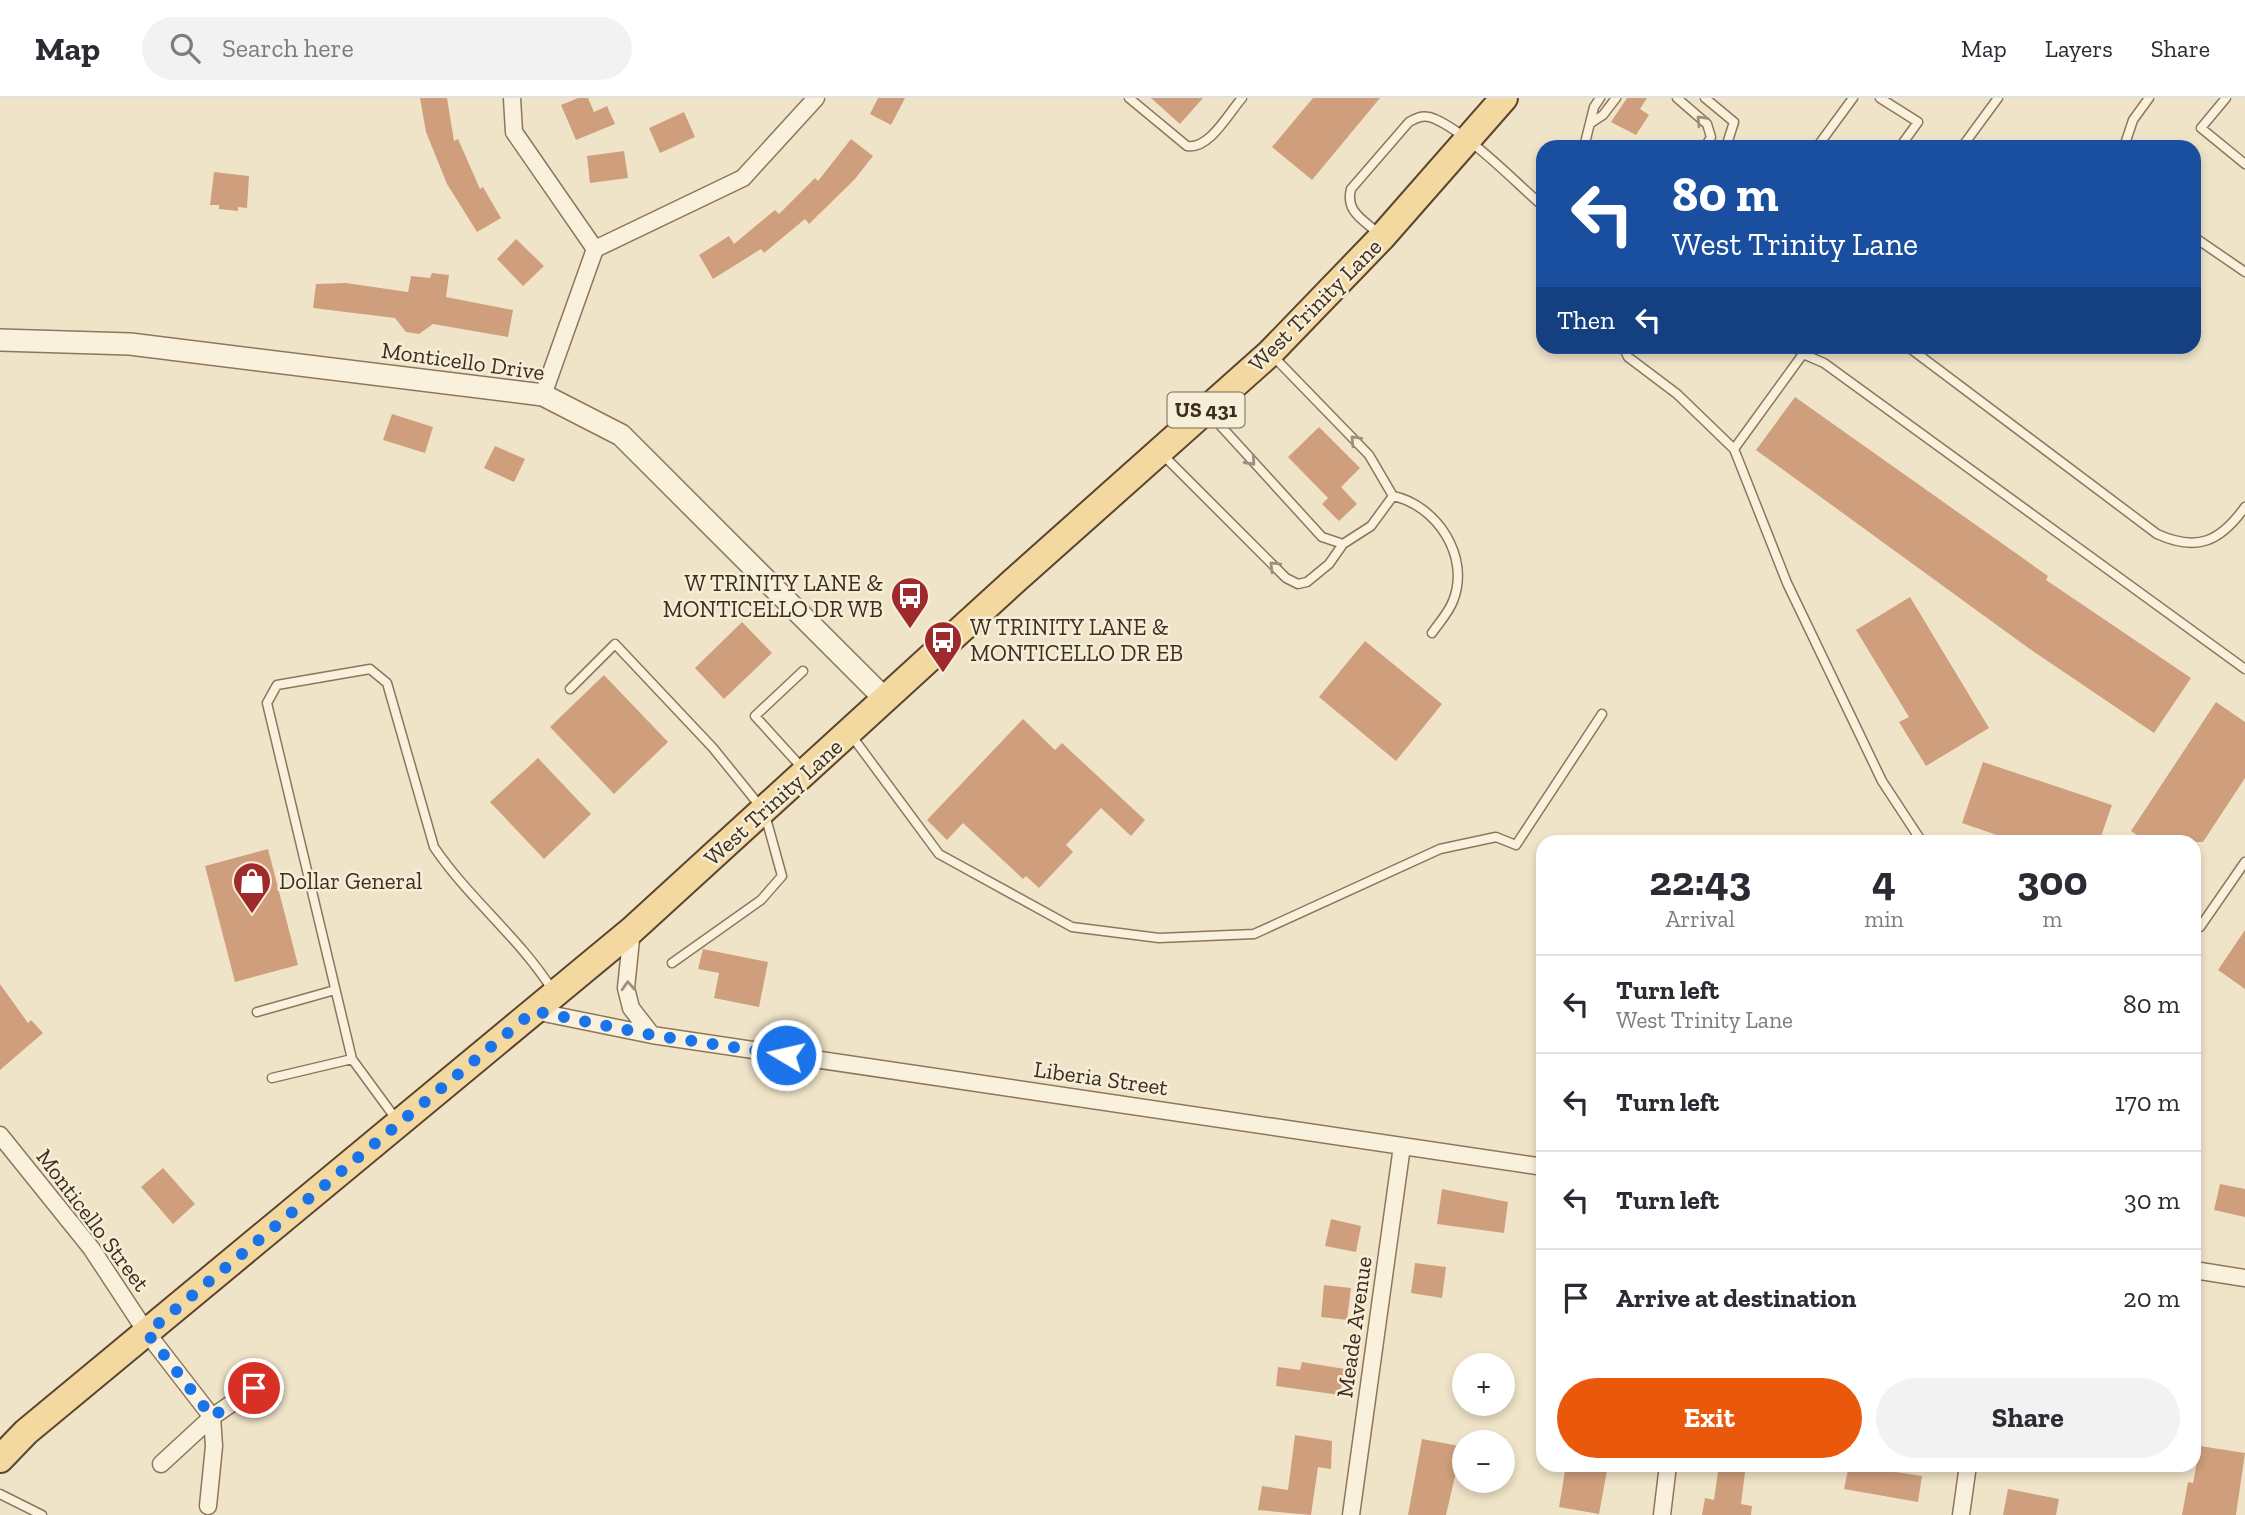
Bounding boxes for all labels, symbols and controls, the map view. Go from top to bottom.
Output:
search box [142,17,632,80]
text: Map [35,29,100,68]
icon: search [166,29,204,67]
text: Search here [222,32,354,64]
text: Map [1961,34,2007,63]
text: Layers [2045,34,2113,63]
text: Share [2151,34,2210,63]
one-way arrow [1696,115,1709,128]
text: 80 m [1672,165,1779,224]
icon: left [1557,168,1648,259]
text: West Trinity Lane [1672,225,1918,263]
street label: West Trinity Lane [1243,233,1387,377]
icon: left [1629,301,1667,339]
text: Then [1557,304,1615,336]
street label: Monticello Drive [380,336,546,386]
road number: US 431 [1168,392,1244,428]
one-way arrow [1350,435,1363,448]
one-way arrow [1243,453,1256,466]
one-way arrow [1269,561,1282,574]
place label: W TRINITY LANE & MONTICELLO DR WB [663,569,883,623]
bus stop icon: W TRINITY LANE & MONTICELLO DR WB [889,575,931,630]
place label: W TRINITY LANE & MONTICELLO DR EB [970,613,1183,667]
bus stop icon: W TRINITY LANE & MONTICELLO DR EB [922,619,964,674]
street label: West Trinity Lane [698,732,848,872]
text: 22:43 [1649,855,1751,906]
text: 4 [1872,855,1896,906]
text: 300 [2017,855,2088,906]
shop icon: Dollar General [231,860,273,915]
place label: Dollar General [279,867,422,895]
text: Arrival [1665,905,1735,933]
text: min [1864,905,1904,933]
text: m [2042,905,2062,933]
text: Turn left [1616,974,1719,1006]
one-way arrow [621,980,636,991]
icon: left [1557,985,1595,1023]
text: 80 m [2123,988,2180,1020]
text: West Trinity Lane [1616,1006,1793,1034]
position arrow [749,1018,823,1092]
street label: Liberia Street [1032,1055,1170,1101]
icon: left [1557,1083,1595,1121]
text: Turn left [1616,1086,1719,1118]
text: 170 m [2115,1086,2180,1118]
street label: Monticello Street [30,1143,156,1297]
icon: left [1557,1181,1595,1219]
text: Turn left [1616,1184,1719,1216]
text: 30 m [2124,1184,2180,1216]
street label: Meade Avenue [1330,1254,1378,1400]
icon: arrive [1557,1279,1595,1317]
text: Arrive at destination [1616,1282,1856,1314]
text: 20 m [2123,1282,2180,1314]
map controls [1452,1353,1515,1493]
button: + [1452,1353,1515,1416]
pin [224,1358,284,1418]
icon: arrive [235,1369,273,1407]
button: Exit [1557,1378,1862,1458]
button: Share [1876,1378,2180,1458]
button: − [1452,1430,1515,1493]

